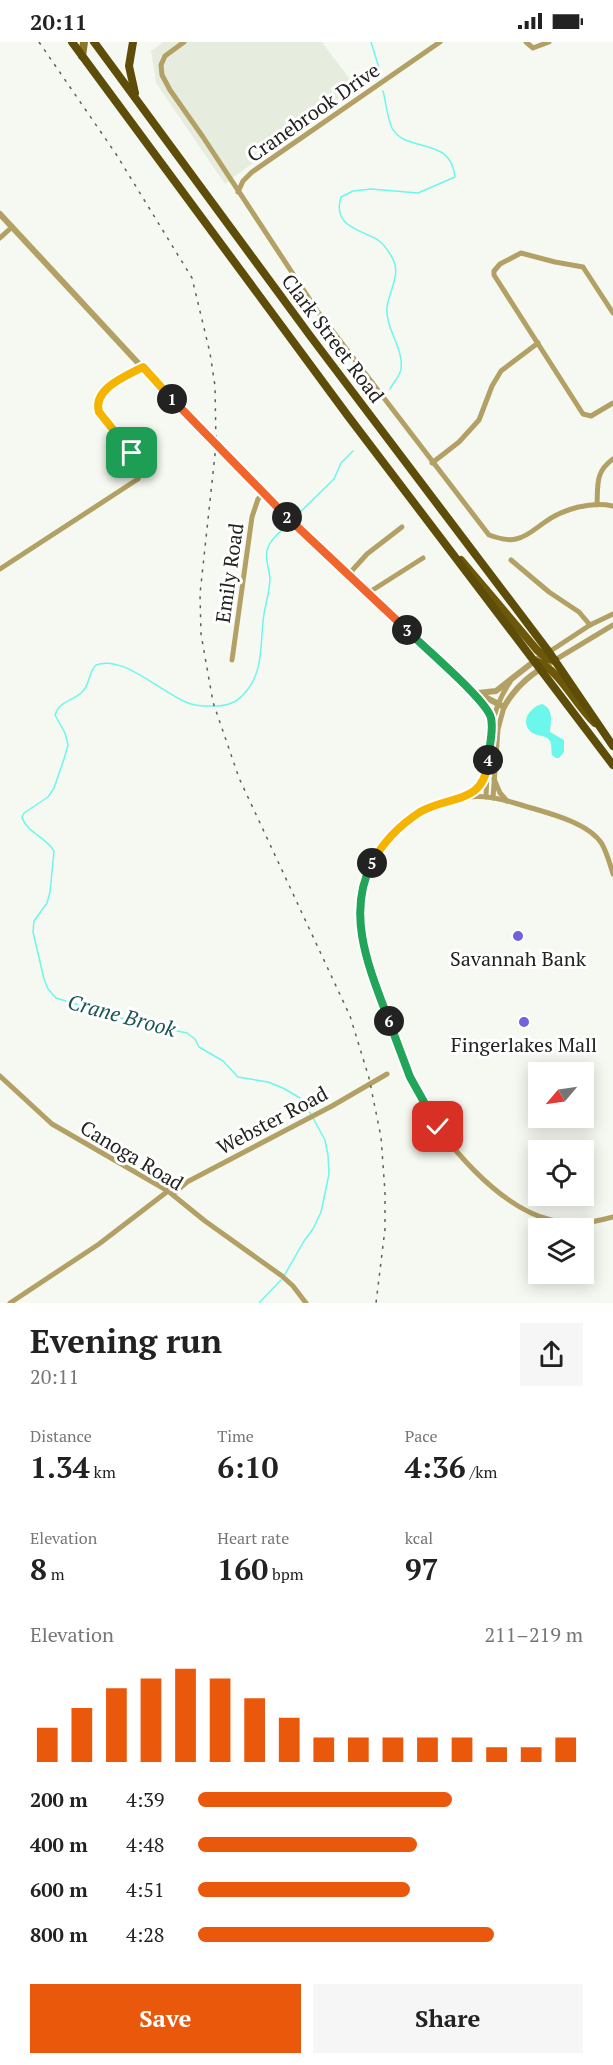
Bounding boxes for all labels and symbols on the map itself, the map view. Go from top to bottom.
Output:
street label: Cranebrook Drive [241,56,385,168]
street label: Clark Street Road [276,268,390,408]
pin: 1 [157,384,187,414]
pin [106,427,157,478]
pin: 2 [272,502,302,532]
street label: Emily Road [209,521,249,625]
pin: 3 [392,615,422,645]
pin: 4 [473,745,503,775]
pin: 5 [357,848,387,878]
marker: Savannah Bank [511,929,525,943]
place label: Savannah Bank [450,945,587,972]
water label: Crane Brook [65,987,180,1043]
pin: 6 [374,1006,404,1036]
marker: Fingerlakes Mall [517,1015,531,1029]
place label: Fingerlakes Mall [451,1031,597,1058]
north arrow [528,1062,594,1128]
street label: Webster Road [212,1080,332,1160]
pin [412,1101,463,1152]
street label: Canoga Road [75,1114,189,1196]

